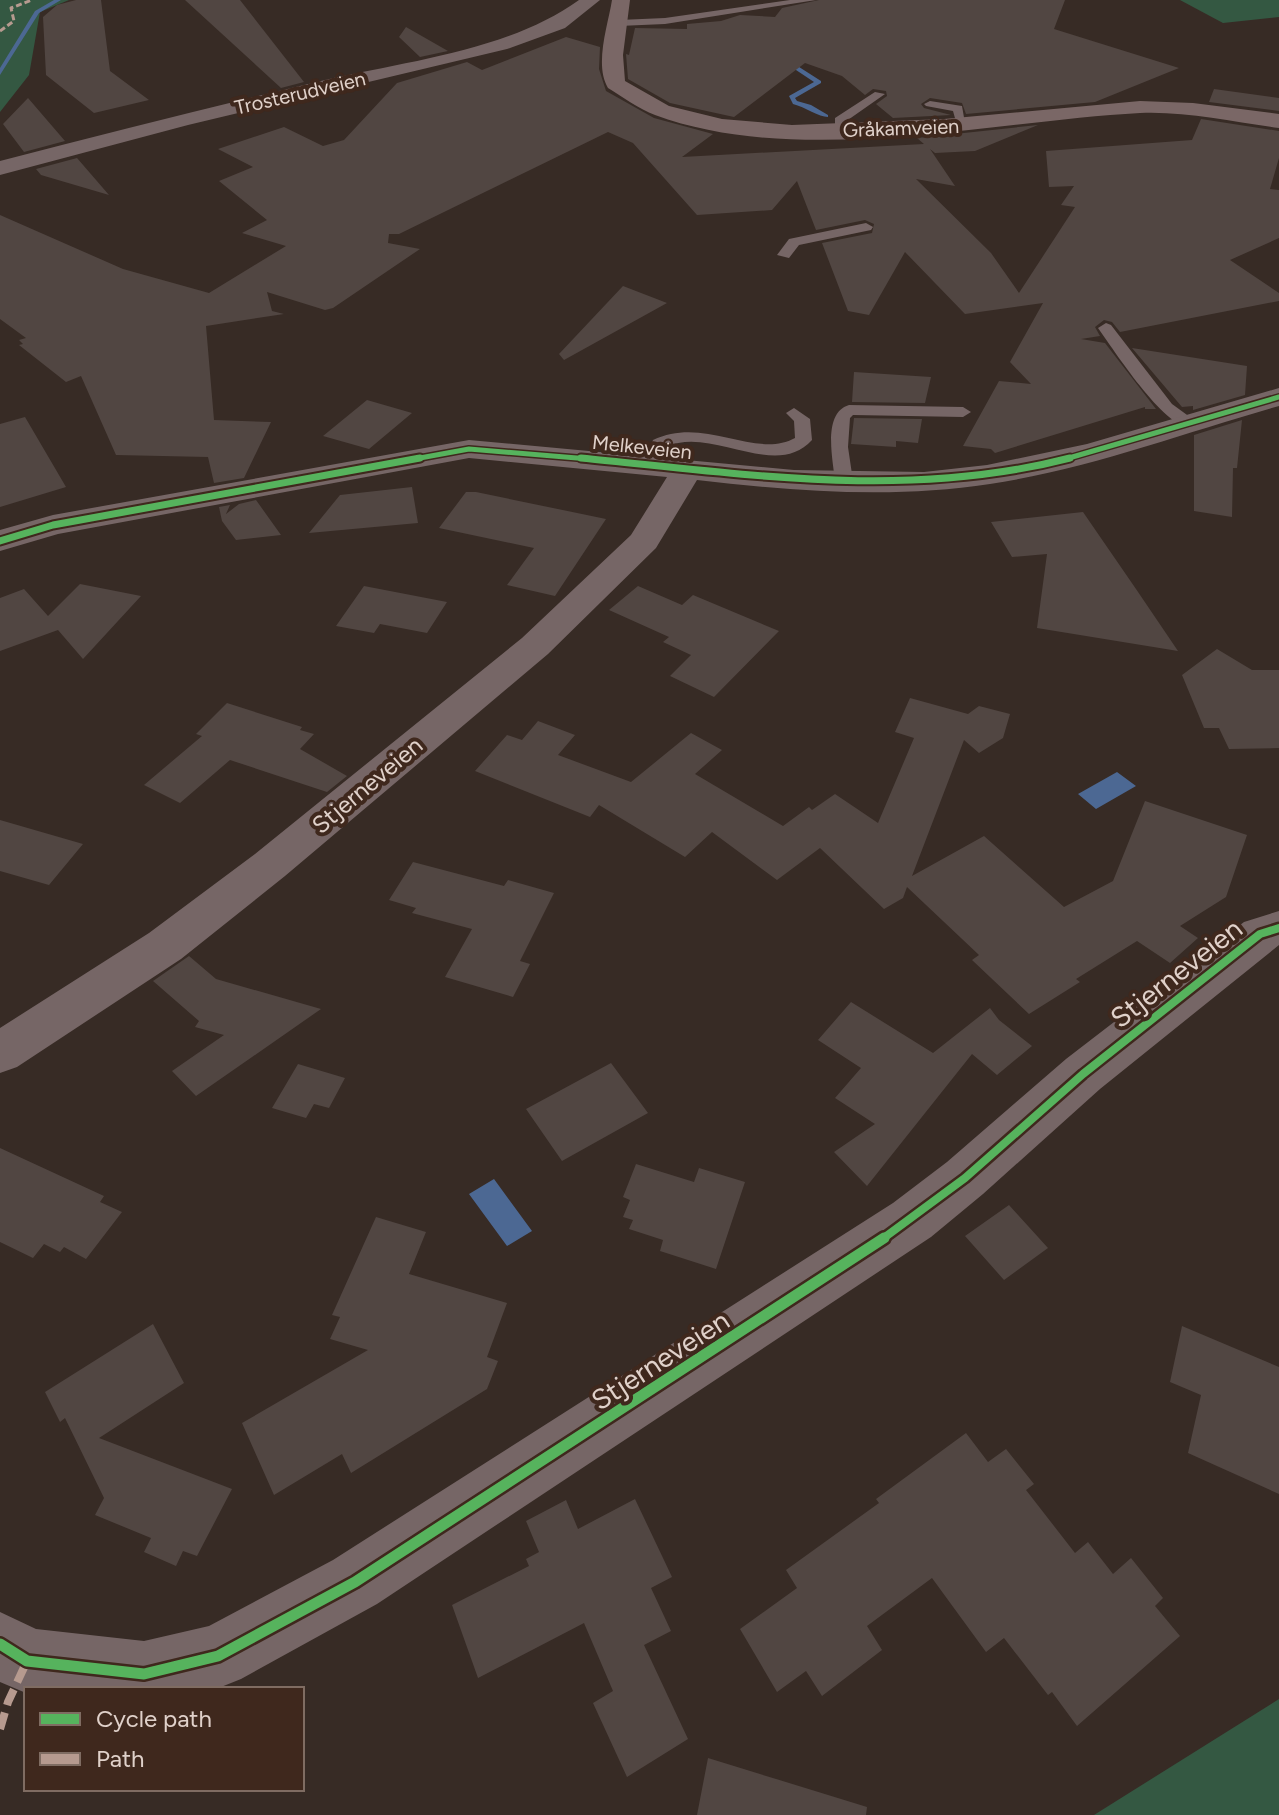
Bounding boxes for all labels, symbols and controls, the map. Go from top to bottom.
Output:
street label: Trosterudveien [232,66,368,120]
street label: Gråkamveien [842,114,960,142]
street label: Melkeveien [591,430,693,464]
street label: Stjerneveien [306,730,428,840]
street label: Stjerneveien [1103,911,1249,1035]
street label: Stjerneveien [585,1303,735,1417]
legend [24,1687,304,1791]
text: Cycle path [96,1704,212,1733]
text: Path [96,1744,144,1773]

